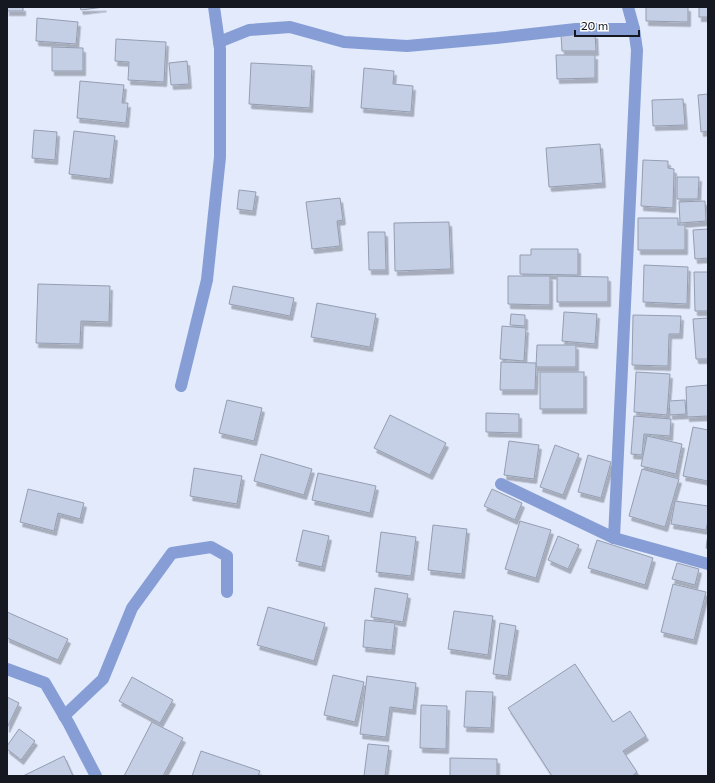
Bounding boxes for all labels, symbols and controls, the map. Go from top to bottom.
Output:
scale bar [575,12,639,38]
text: 20 m [581,18,608,32]

